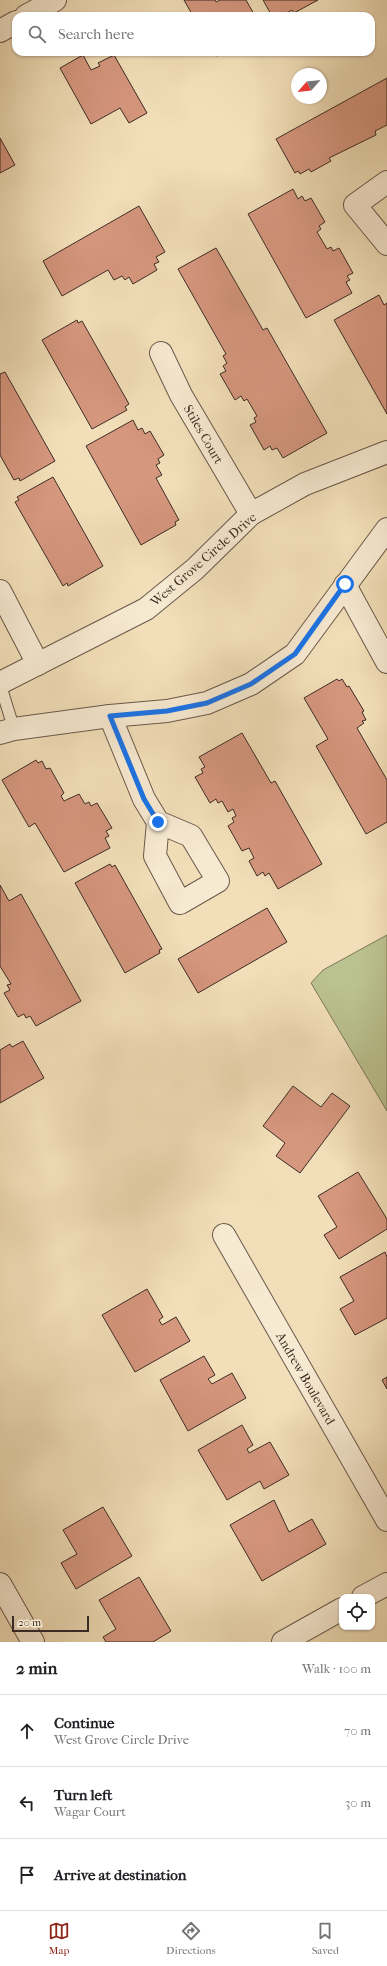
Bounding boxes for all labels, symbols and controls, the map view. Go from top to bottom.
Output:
search box [12,12,375,56]
icon: search [26,23,48,45]
text: Search here [58,25,134,43]
north arrow [291,68,327,104]
street label: Stiles Court [181,402,227,467]
street label: West Grove Circle Drive [147,509,260,610]
route start [336,575,354,593]
route end [149,813,167,831]
street label: Andrew Boulevard [273,1329,339,1428]
map controls [339,1594,375,1630]
button: locate [339,1594,375,1630]
scale bar [12,1614,89,1633]
text: 20 m [18,1616,41,1629]
text: 2 min [16,1658,57,1678]
text: Walk · 100 m [302,1661,371,1676]
text: Continue [54,1714,114,1732]
icon: ahead [16,1720,38,1742]
text: 70 m [344,1723,371,1738]
text: West Grove Circle Drive [54,1732,189,1747]
text: Turn left [54,1786,112,1804]
icon: left [16,1792,38,1814]
text: 30 m [345,1795,371,1810]
text: Wagar Court [54,1804,126,1819]
icon: arrive [16,1864,38,1886]
text: Arrive at destination [54,1866,186,1884]
tab: Map [48,1920,70,1957]
tab: Directions [166,1920,216,1957]
tab: Saved [312,1920,339,1957]

